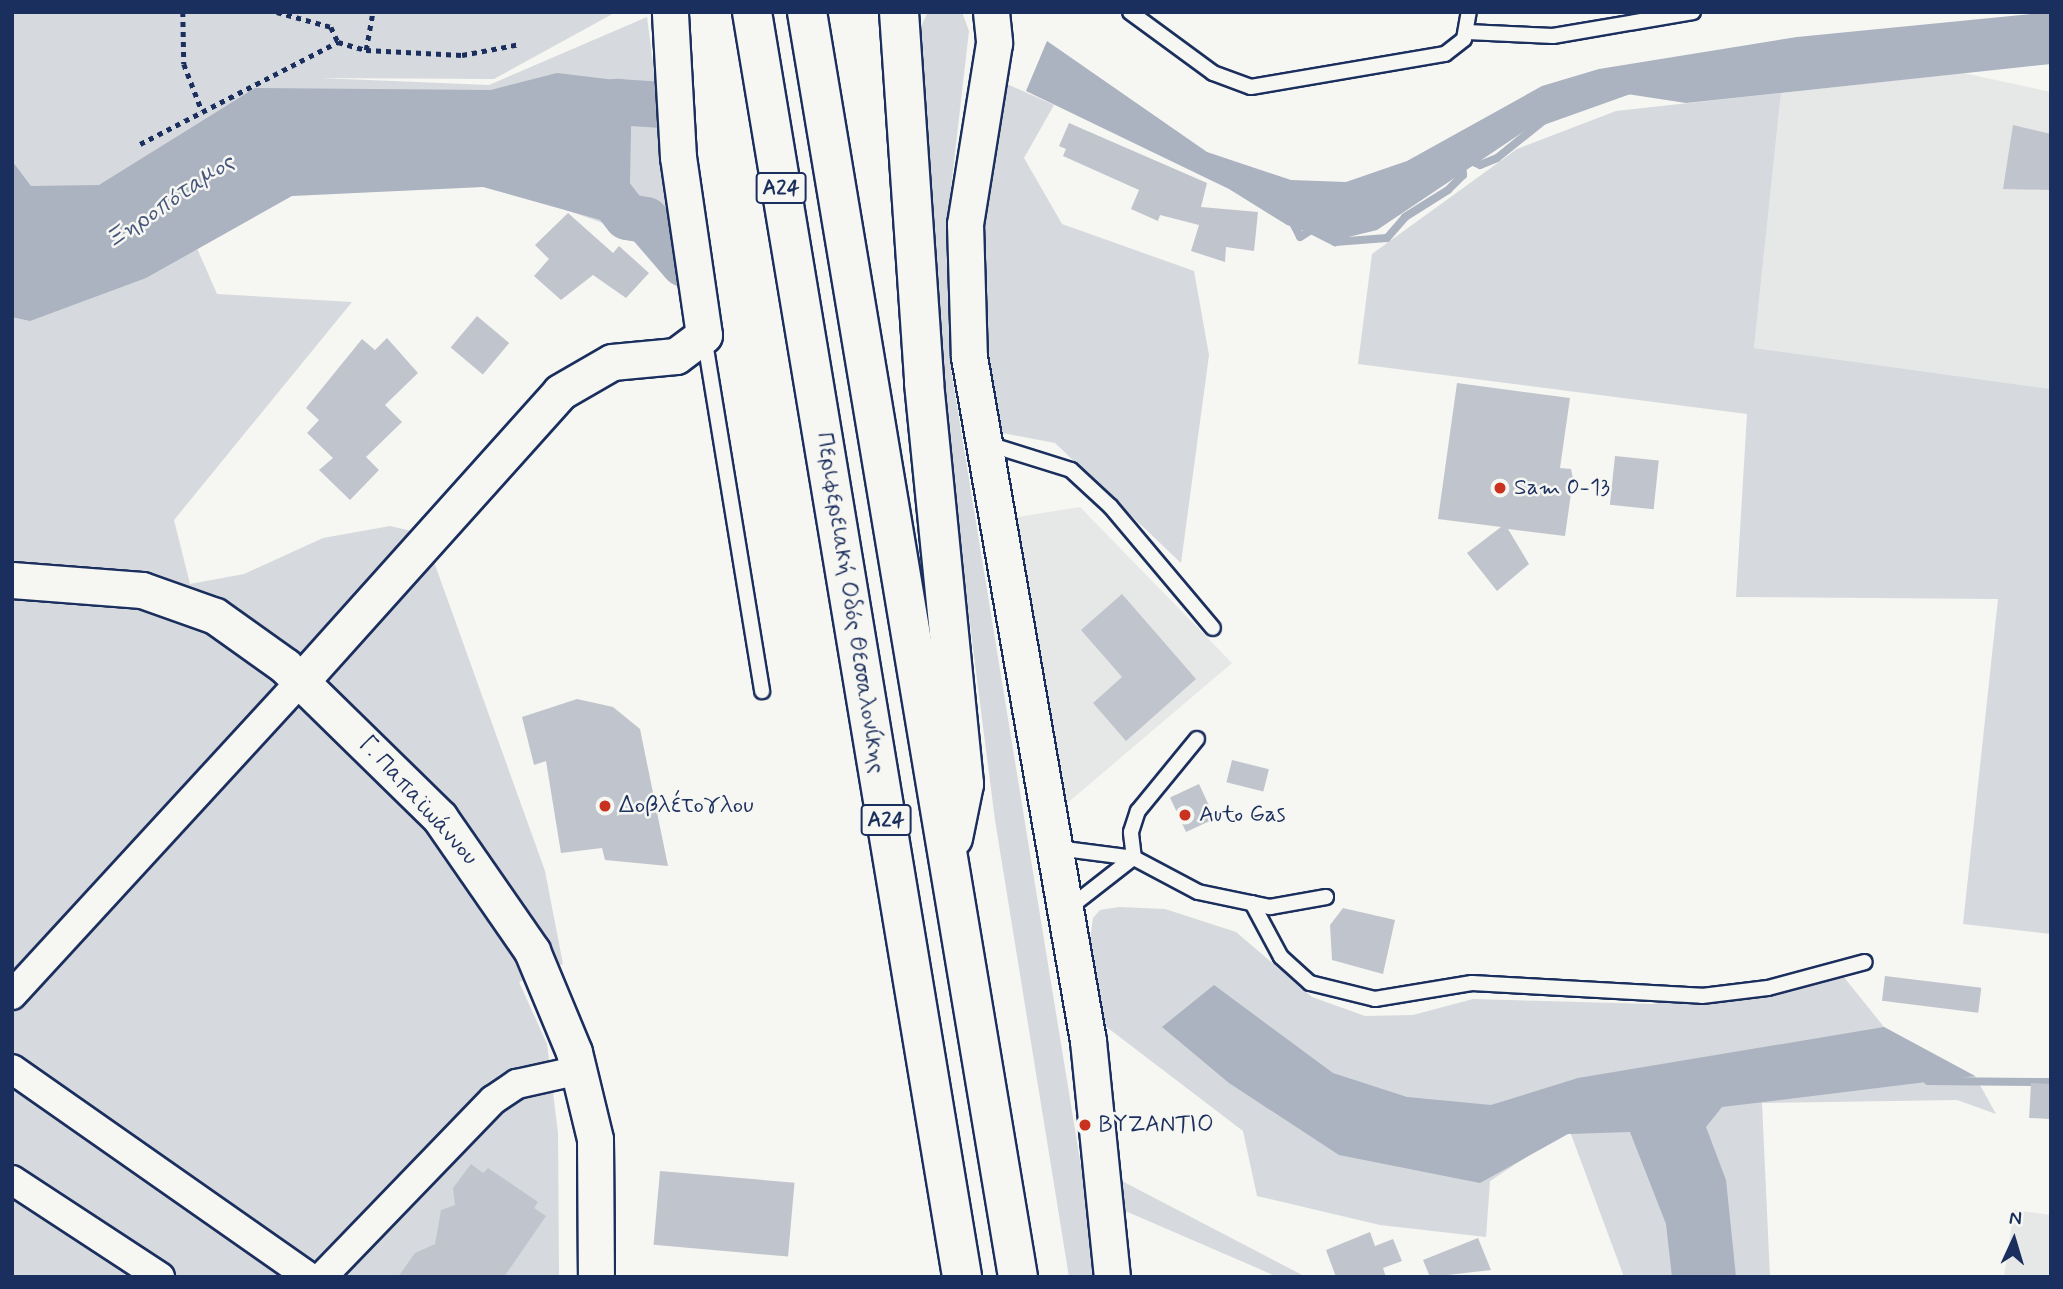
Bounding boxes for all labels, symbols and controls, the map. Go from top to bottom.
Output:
water label: Ξηροπόταμος [100,148,240,256]
road number: Α24 [755,170,807,206]
street label: Περιφερειακή Οδός Θεσσαλονίκης [809,431,891,775]
place label: Sam 0-13 [1514,474,1610,502]
marker: Sam 0-13 [1492,480,1508,496]
street label: Γ. Παπαϊωάννου [353,731,483,871]
place label: Δοβλέτογλου [619,792,754,820]
marker: Δοβλέτογλου [597,798,613,814]
place label: Auto Gas [1199,801,1286,829]
road number: Α24 [860,802,912,838]
marker: Auto Gas [1177,807,1193,823]
place label: ΒΥΖΑΝΤΙΟ [1099,1111,1214,1139]
marker: ΒΥΖΑΝΤΙΟ [1077,1117,1093,1133]
north arrow [1979,1205,2049,1275]
text: N [2008,1206,2023,1231]

